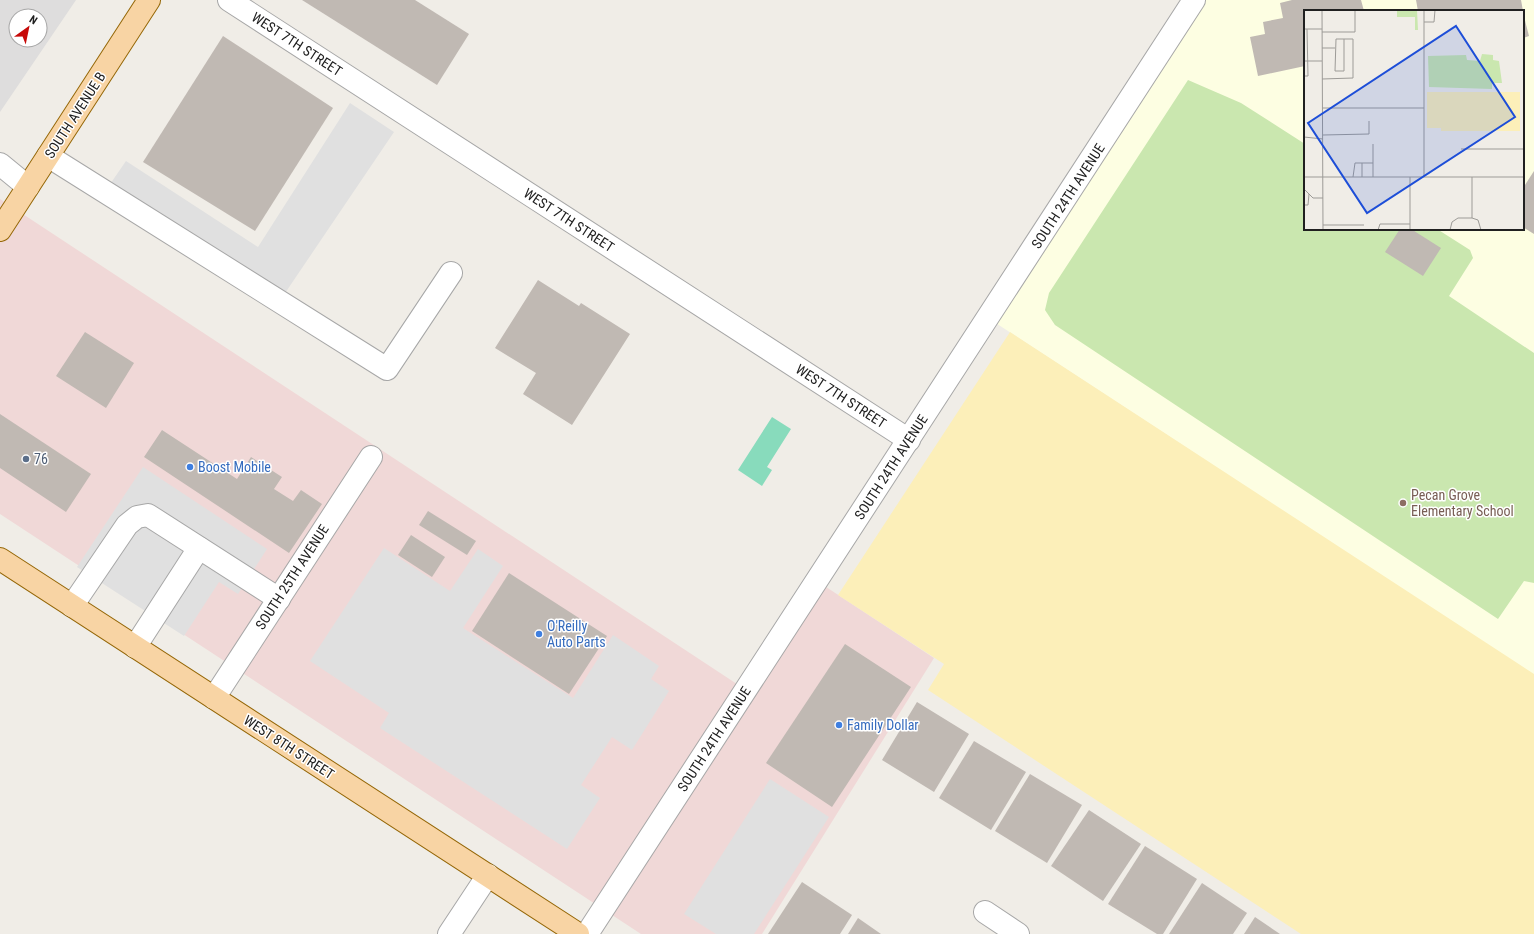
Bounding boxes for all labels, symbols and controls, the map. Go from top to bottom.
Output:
north arrow [8,8,48,48]
street label: WEST 7TH STREET [249,9,345,79]
inset map [1304,10,1524,230]
text: N [27,13,40,27]
street label: SOUTH AVENUE B [41,69,109,161]
street label: SOUTH 24TH AVENUE [1028,141,1108,251]
street label: WEST 7TH STREET [521,185,617,255]
street label: WEST 7TH STREET [793,361,889,431]
street label: SOUTH 24TH AVENUE [851,412,931,522]
place label: 76 [34,451,48,467]
marker: 76 [21,454,31,464]
place label: Boost Mobile [198,459,271,475]
marker: Boost Mobile [185,462,195,472]
place label: Pecan Grove Elementary School [1411,487,1514,519]
marker: Pecan Grove Elementary School [1398,498,1408,508]
street label: SOUTH 25TH AVENUE [252,522,332,632]
place label: O'Reilly Auto Parts [547,618,606,650]
marker: O'Reilly Auto Parts [534,629,544,639]
street label: SOUTH 24TH AVENUE [674,684,754,794]
street label: WEST 8TH STREET [241,712,337,782]
place label: Family Dollar [847,717,919,733]
marker: Family Dollar [834,720,844,730]

